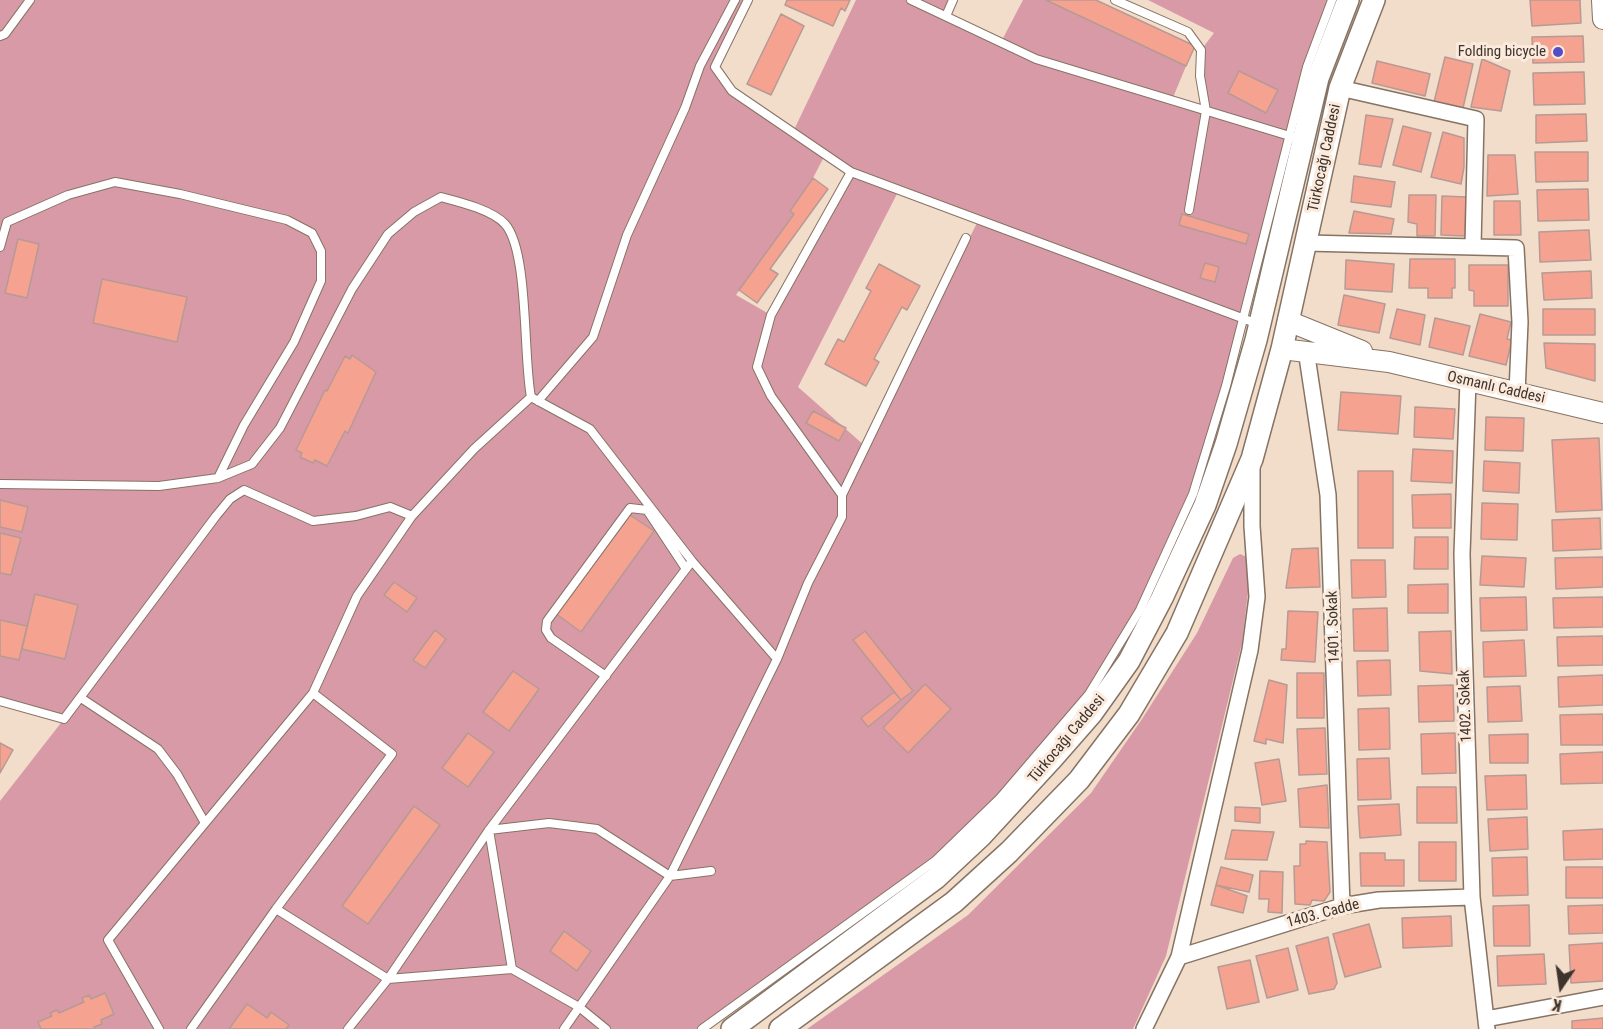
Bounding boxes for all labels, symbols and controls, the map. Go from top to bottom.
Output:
place label: Folding bicycle [1458,43,1546,61]
marker: Folding bicycle [1551,45,1565,59]
street label: Türkocağı Caddesi [1305,103,1345,213]
street label: Osmanlı Caddesi [1445,368,1547,408]
street label: 1401. Sokak [1324,590,1344,664]
street label: 1402. Sokak [1456,669,1476,743]
street label: Türkocağı Caddesi [1025,691,1109,787]
street label: 1403. Cadde [1285,896,1361,932]
north arrow [1531,957,1591,1017]
text: K [1550,995,1563,1015]

